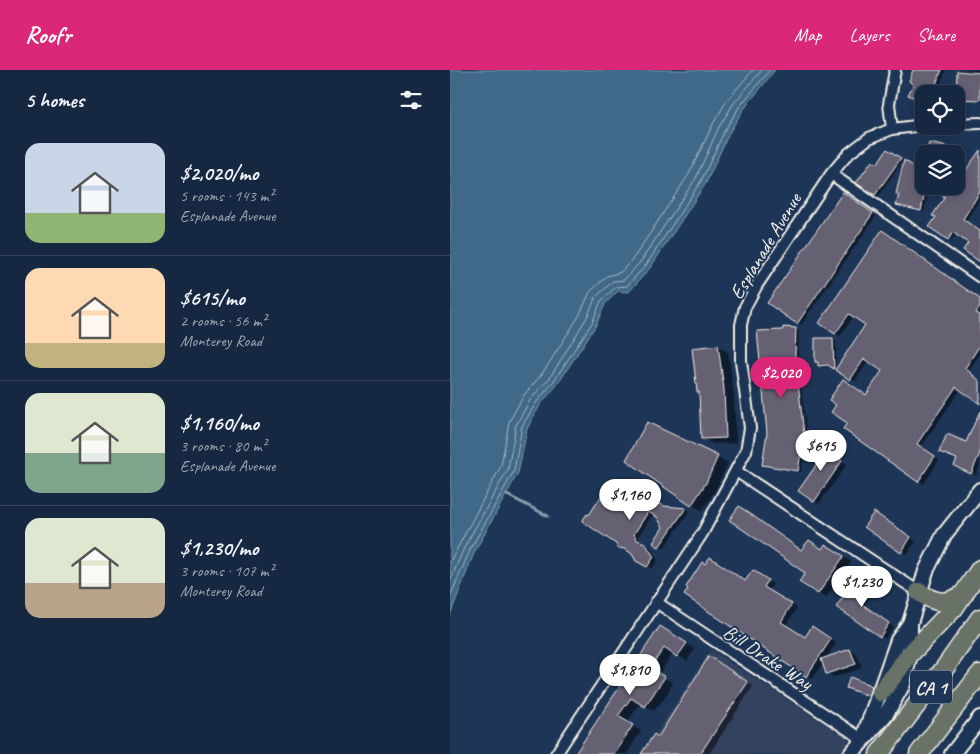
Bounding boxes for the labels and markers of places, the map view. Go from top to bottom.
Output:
pin: $2,020 [740,356,822,399]
pin: $615 [791,430,851,472]
pin: $1,160 [589,478,671,521]
pin: $1,230 [821,566,903,608]
pin: $1,810 [589,654,671,696]

